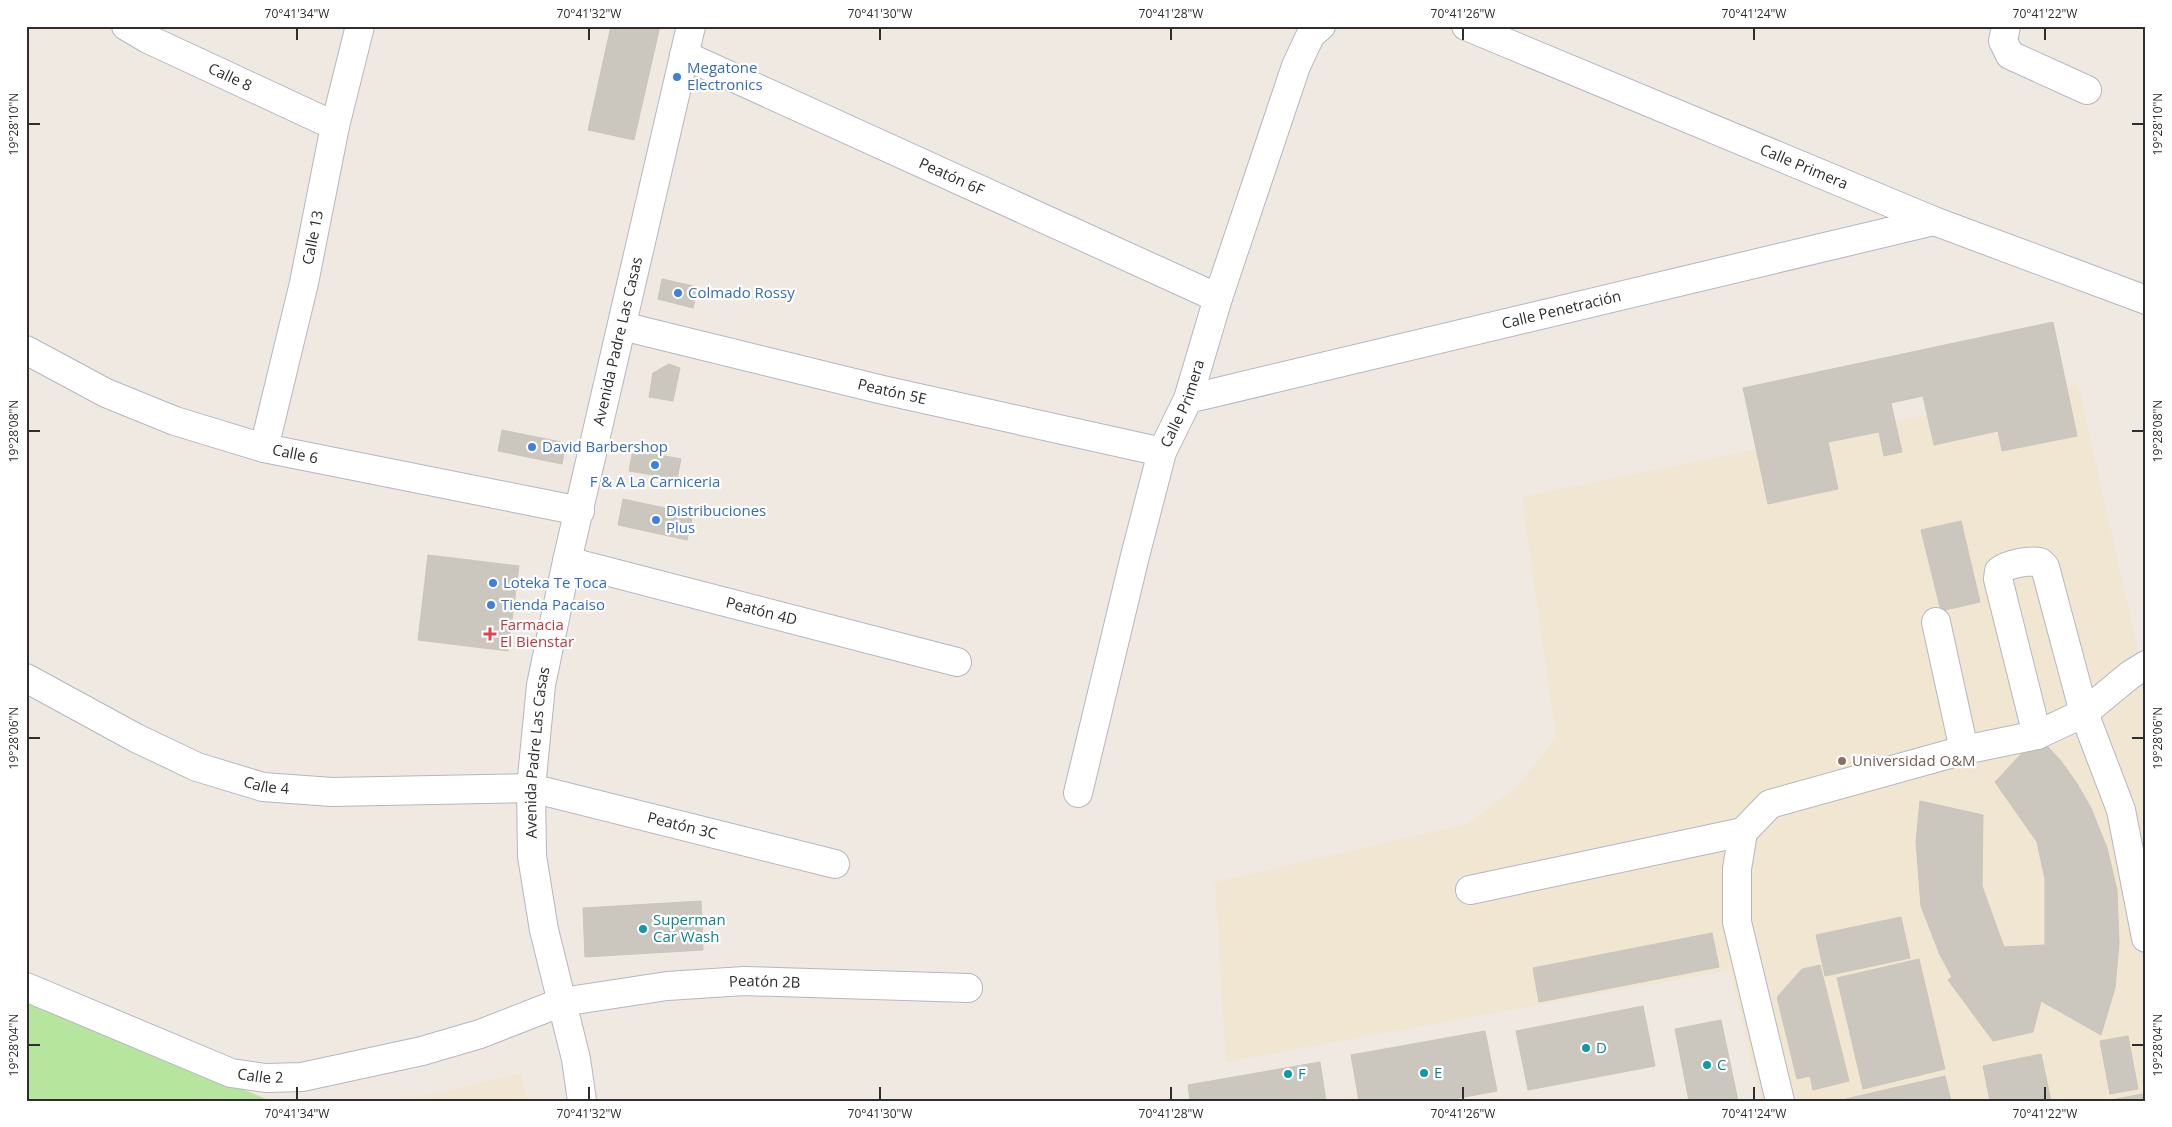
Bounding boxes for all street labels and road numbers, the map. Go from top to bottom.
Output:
street label: Calle 8 [205,57,256,95]
street label: Calle Primera [1757,139,1851,193]
street label: Peatón 6F [916,152,988,199]
street label: Calle 13 [297,209,327,266]
street label: Avenida Padre Las Casas [588,255,646,427]
street label: Calle Penetración [1500,285,1623,333]
street label: Calle Primera [1155,357,1208,451]
street label: Peatón 5E [856,373,929,408]
street label: Calle 6 [271,439,320,468]
street label: Peatón 4D [724,592,800,629]
street label: Avenida Padre Las Casas [520,665,554,839]
street label: Calle 4 [241,771,290,798]
street label: Peatón 3C [646,807,720,843]
street label: Peatón 2B [728,970,801,992]
street label: Calle 2 [236,1063,284,1087]

